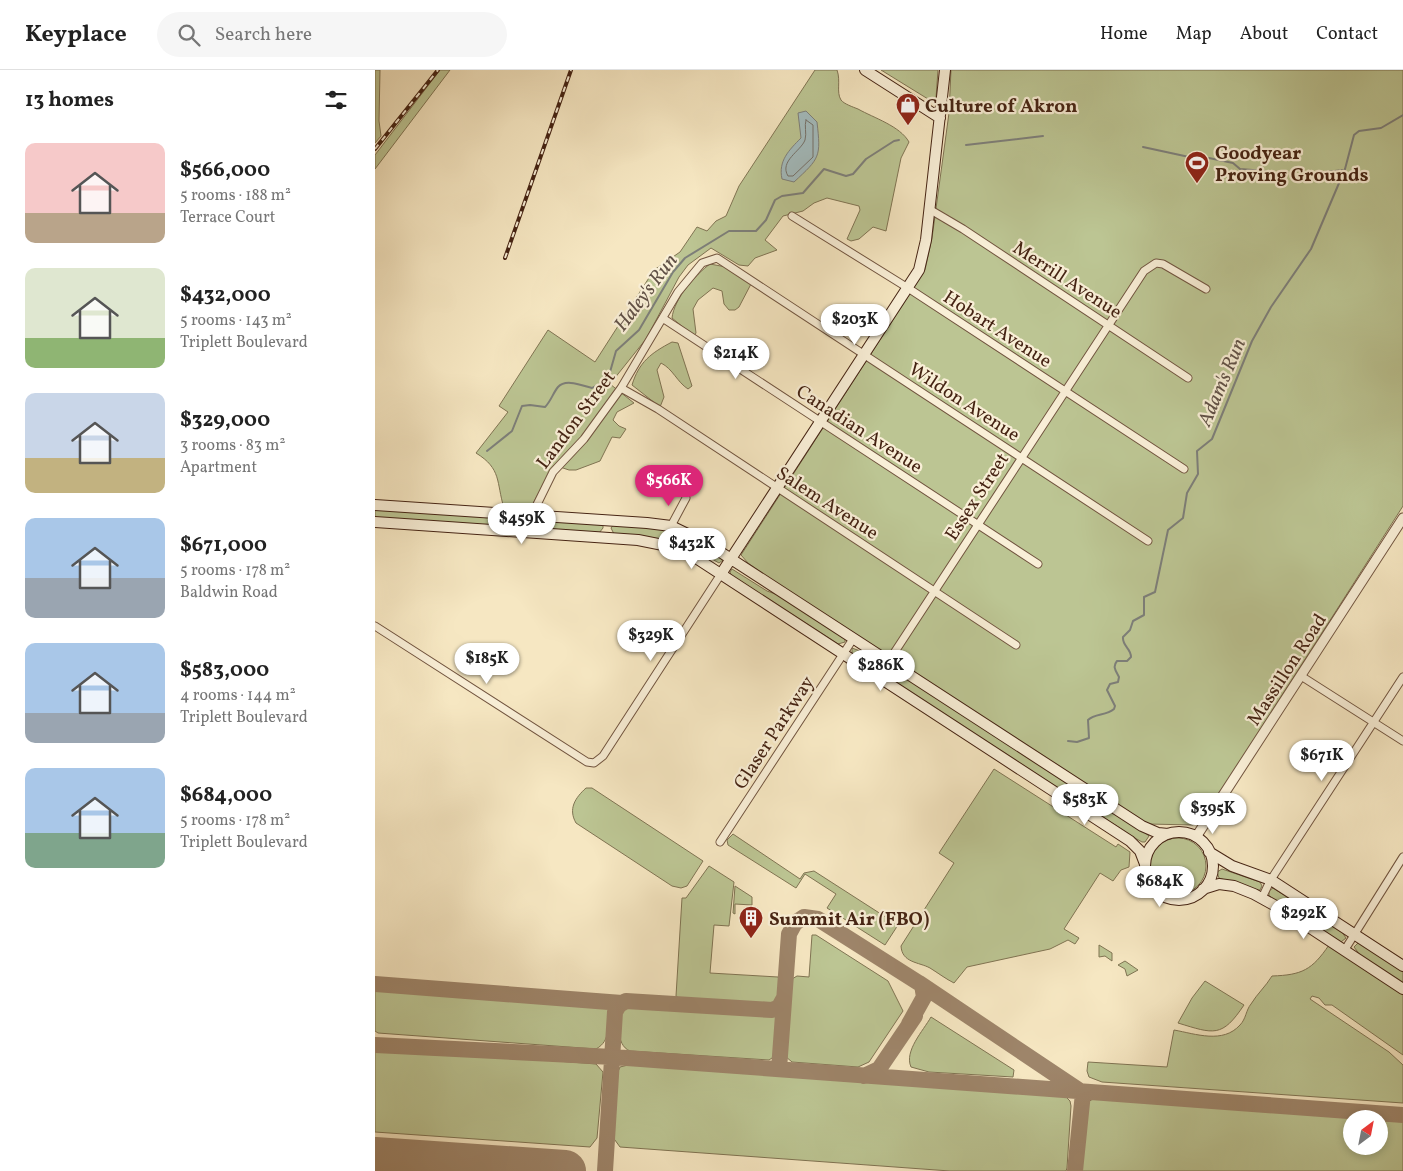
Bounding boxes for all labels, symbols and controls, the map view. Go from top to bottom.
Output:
search box [157,12,507,57]
text: Keyplace [25,18,127,52]
icon: search [175,21,203,49]
text: Search here [215,22,312,48]
text: Home [1100,22,1148,47]
text: Map [1176,22,1212,47]
text: About [1240,22,1288,47]
text: Contact [1316,22,1378,47]
text: 13 homes [25,86,114,115]
icon: filters [322,86,350,114]
shop icon: Culture of Akron [895,92,921,126]
place label: Culture of Akron [925,94,1078,120]
place label: Goodyear Proving Grounds [1215,141,1369,189]
sports icon: Goodyear Proving Grounds [1184,150,1210,184]
text: $566,000 [180,156,270,185]
icon: home [65,163,125,223]
text: 5 rooms · 188 m² [180,185,291,207]
text: Terrace Court [180,207,275,229]
street label: Merrill Avenue [1007,236,1127,326]
water label: Haley's Run [608,249,685,338]
text: $432,000 [180,281,271,310]
street label: Hobart Avenue [938,285,1056,375]
icon: home [65,288,125,348]
pin: $203K [820,304,890,346]
text: $203K [832,309,878,331]
text: 5 rooms · 143 m² [180,310,292,332]
text: Triplett Boulevard [180,332,308,354]
water label: Adam's Run [1191,335,1254,432]
pin: $214K [701,338,771,380]
text: $214K [714,343,758,365]
street label: Wildon Avenue [903,357,1025,448]
street label: Landon Street [531,365,622,475]
street label: Canadian Avenue [791,379,927,480]
text: $329,000 [180,406,270,435]
icon: home [65,413,125,473]
text: 3 rooms · 83 m² [180,435,285,457]
street label: Essex Street [939,448,1016,546]
text: Apartment [180,457,257,479]
street label: Salem Avenue [771,461,883,547]
pin: $566K [634,464,704,507]
text: $566K [646,470,692,492]
pin: $459K [487,502,557,545]
text: $459K [499,508,545,530]
pin: $432K [657,528,727,570]
text: $671,000 [180,531,267,560]
text: $432K [669,533,715,555]
icon: home [65,538,125,598]
text: 5 rooms · 178 m² [180,560,290,582]
text: Baldwin Road [180,582,278,604]
street label: Massillon Road [1242,609,1334,731]
pin: $329K [616,620,686,662]
text: $329K [628,625,674,647]
pin: $185K [452,642,522,685]
text: $185K [465,648,509,670]
pin: $286K [846,650,916,692]
text: $286K [858,655,904,677]
text: $583,000 [180,656,269,685]
icon: home [65,663,125,723]
street label: Glaser Parkway [728,671,821,795]
text: 4 rooms · 144 m² [180,685,296,707]
text: Triplett Boulevard [180,707,308,729]
pin: $671K [1287,740,1357,782]
text: $671K [1300,745,1344,767]
text: $684,000 [180,781,272,810]
pin: $583K [1050,784,1120,826]
icon: home [65,788,125,848]
text: $583K [1062,789,1108,811]
pin: $395K [1178,792,1248,835]
text: $395K [1191,798,1235,820]
text: 5 rooms · 178 m² [180,810,290,832]
text: Triplett Boulevard [180,832,308,854]
pin: $684K [1125,866,1195,908]
text: $684K [1136,871,1184,893]
pin: $292K [1269,898,1339,940]
text: $292K [1281,903,1327,925]
building icon: Summit Air (FBO) [738,905,764,939]
place label: Summit Air (FBO) [769,907,929,933]
north arrow [1343,1110,1387,1155]
map controls [1343,1110,1388,1155]

